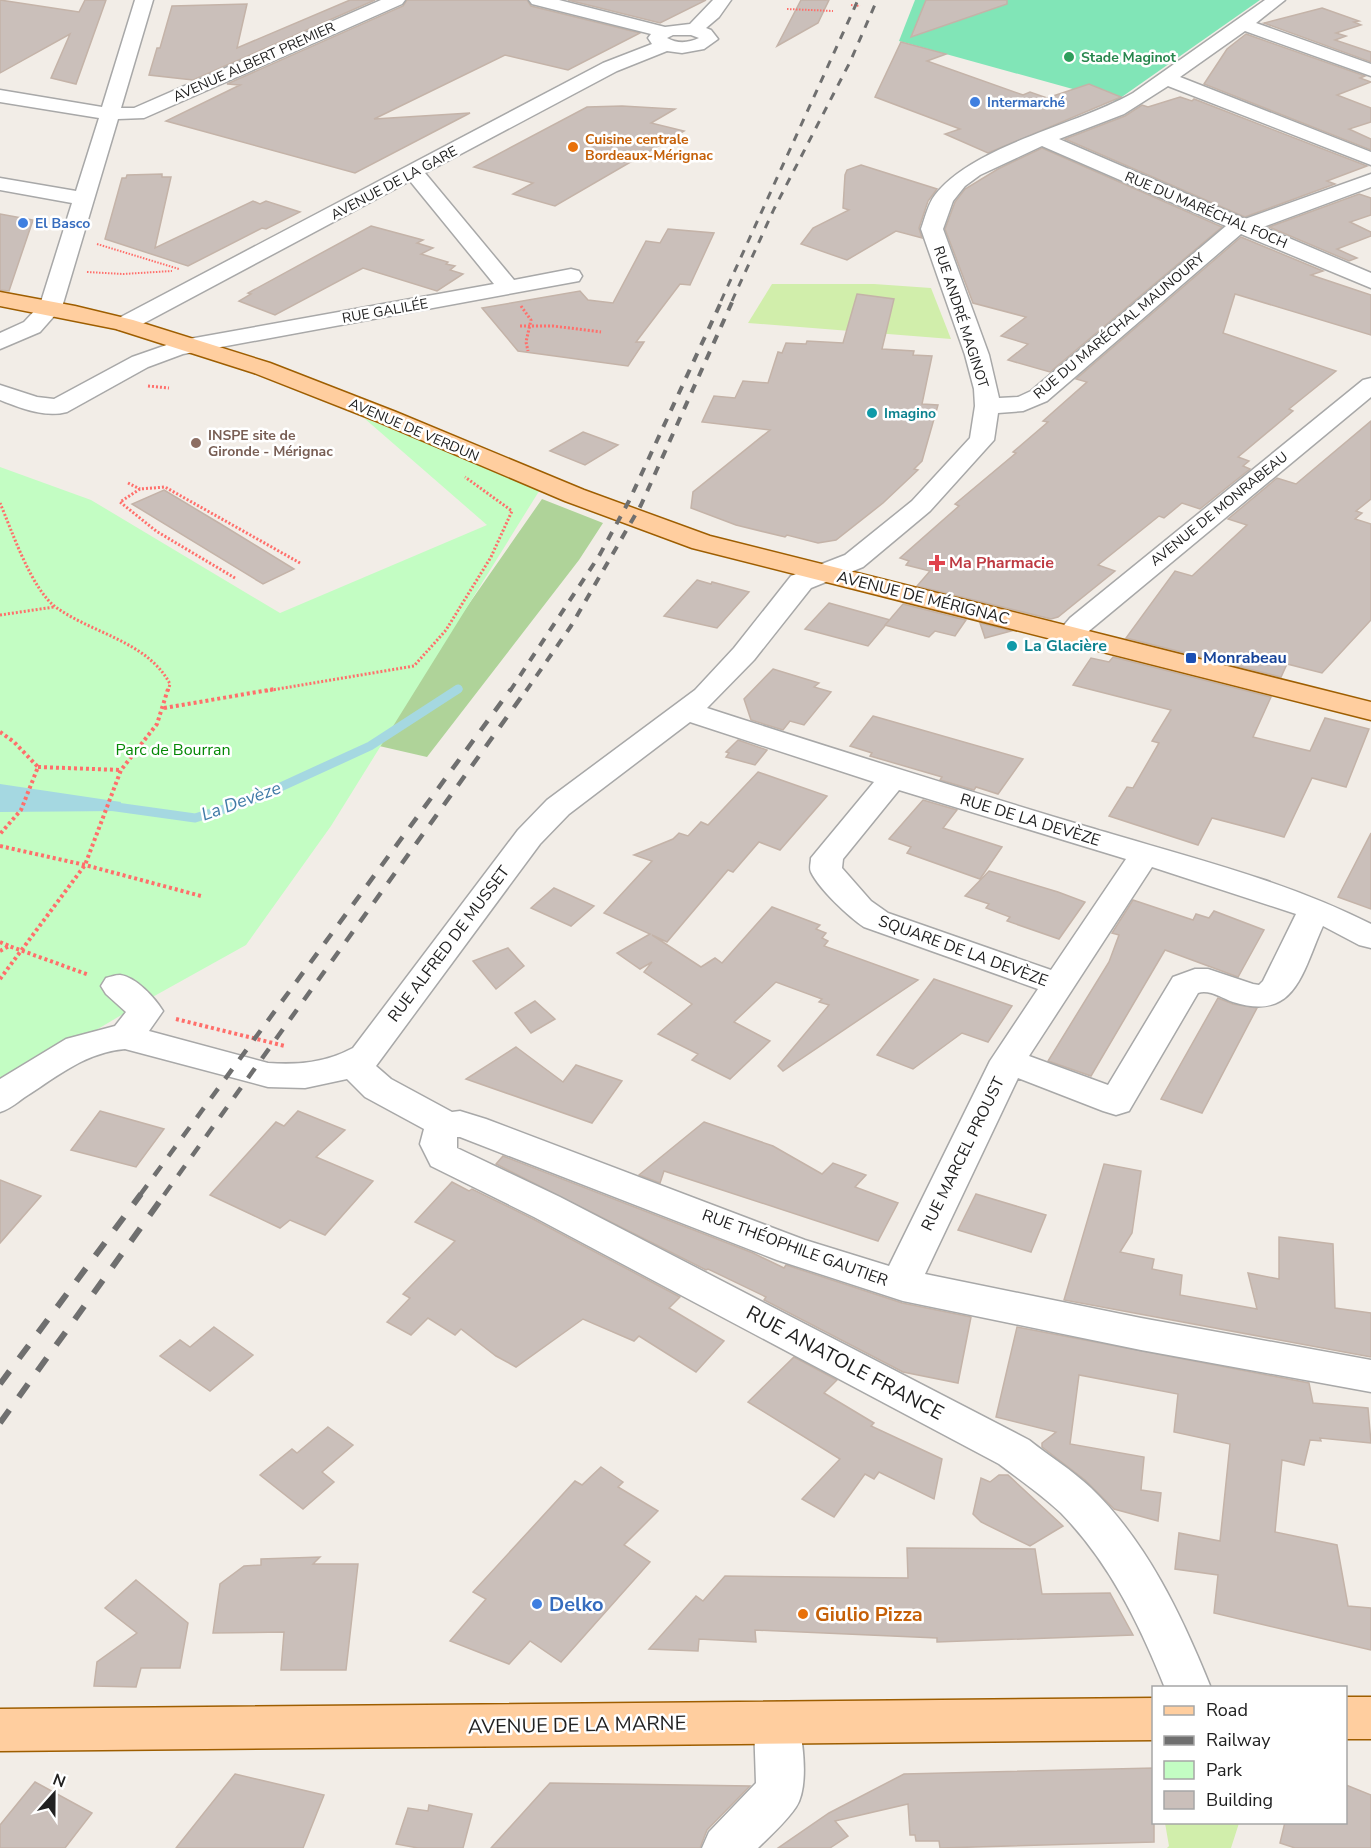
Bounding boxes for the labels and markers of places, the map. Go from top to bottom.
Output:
place label: Stade Maginot [1081,48,1177,67]
marker: Stade Maginot [1062,50,1076,64]
place label: Intermarché [987,93,1066,112]
marker: Intermarché [968,95,982,109]
place label: Cuisine centrale Bordeaux-Mérignac [585,130,713,165]
marker: Cuisine centrale Bordeaux-Mérignac [566,140,580,154]
place label: El Basco [35,214,90,233]
marker: El Basco [16,216,30,230]
place label: Imagino [884,404,936,423]
marker: Imagino [865,406,879,420]
place label: INSPE site de Gironde - Mérignac [208,426,333,461]
marker: INSPE site de Gironde - Mérignac [189,436,203,450]
place label: Ma Pharmacie [949,552,1054,574]
marker: Ma Pharmacie [930,556,944,570]
place label: La Glacière [1024,635,1107,657]
marker: La Glacière [1005,639,1019,653]
place label: Monrabeau [1203,647,1287,669]
marker: Monrabeau [1184,651,1198,665]
place label: Delko [549,1591,604,1618]
marker: Delko [530,1597,544,1611]
place label: Giulio Pizza [815,1601,923,1628]
marker: Giulio Pizza [796,1607,810,1621]

